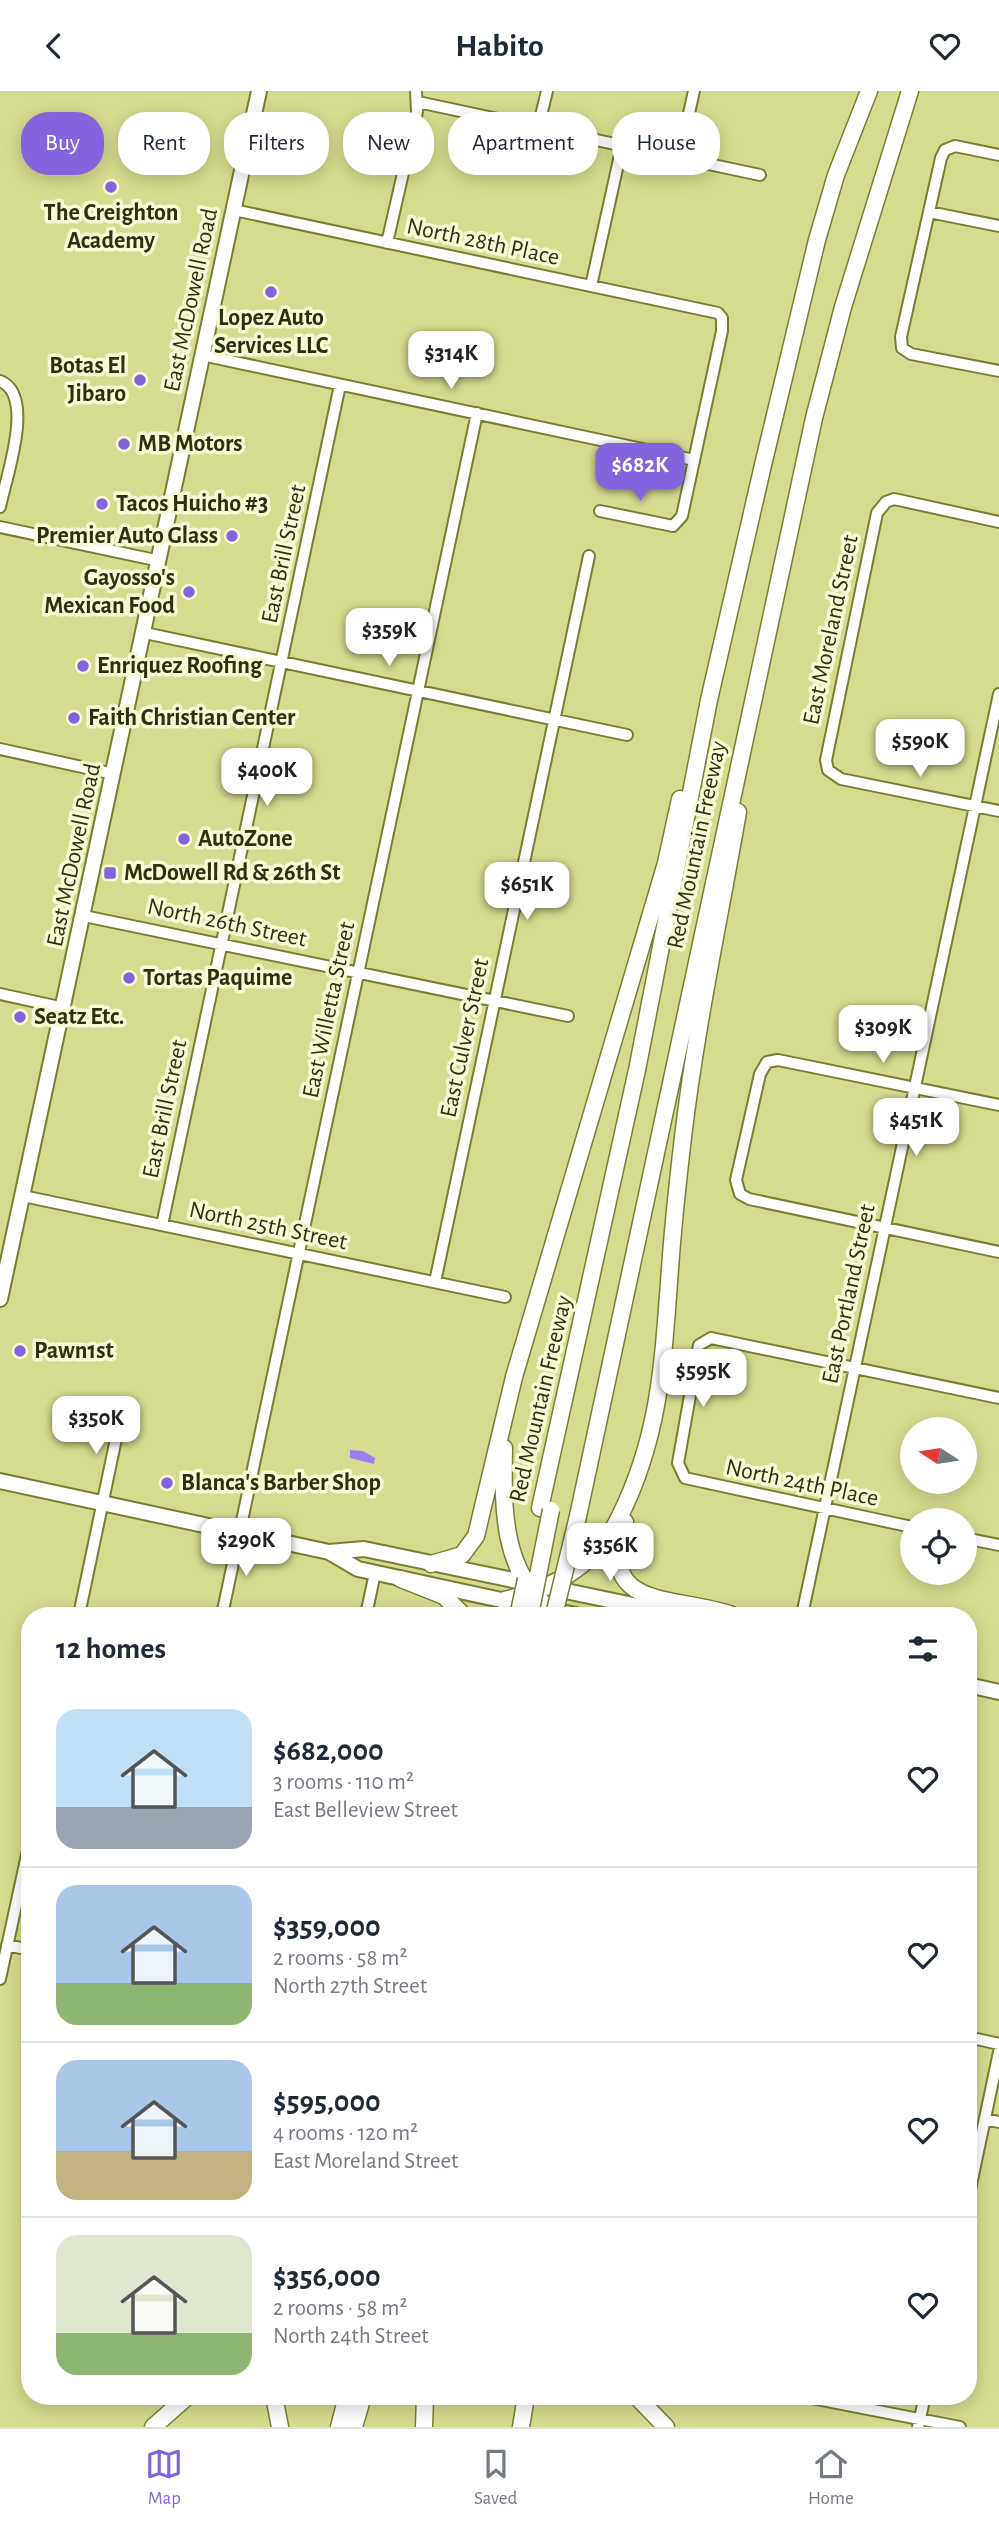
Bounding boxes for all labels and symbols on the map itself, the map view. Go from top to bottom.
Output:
marker: The Creighton Academy [103,179,119,195]
place label: The Creighton Academy [43,201,179,253]
street label: East McDowell Road [160,206,222,394]
street label: North 28th Place [404,214,562,270]
marker: Lopez Auto Services LLC [263,284,279,300]
place label: Lopez Auto Services LLC [214,306,329,358]
pin: $314K [402,331,500,391]
place label: Botas El Jibaro [49,354,126,406]
marker: Botas El Jibaro [132,372,148,388]
place label: MB Motors [138,432,242,456]
marker: MB Motors [116,436,132,452]
pin: $682K [591,443,689,503]
street label: East Brill Street [258,482,310,626]
place label: Tacos Huicho #3 [116,492,268,516]
marker: Tacos Huicho #3 [94,496,110,512]
place label: Premier Auto Glass [36,524,218,548]
marker: Premier Auto Glass [224,528,240,544]
street label: East Moreland Street [799,533,863,727]
place label: Gayosso's Mexican Food [44,566,175,618]
marker: Gayosso's Mexican Food [181,584,197,600]
pin: $359K [340,609,438,668]
place label: Enriquez Roofing [97,654,263,678]
marker: Enriquez Roofing [75,658,91,674]
place label: Faith Christian Center [88,706,296,730]
marker: Faith Christian Center [66,710,82,726]
pin: $590K [871,719,969,779]
street label: Red Mountain Freeway [663,739,731,951]
pin: $400K [218,749,316,808]
street label: East McDowell Road [43,761,105,949]
place label: AutoZone [198,827,293,851]
marker: AutoZone [176,831,192,847]
place label: McDowell Rd & 26th St [124,861,340,885]
pin: $651K [478,863,576,922]
marker: McDowell Rd & 26th St [102,865,118,881]
street label: North 26th Street [145,894,309,952]
street label: East Willetta Street [299,919,359,1100]
street label: East Culver Street [436,956,494,1120]
place label: Tortas Paquime [143,966,292,990]
marker: Tortas Paquime [121,970,137,986]
place label: Seatz Etc. [34,1005,124,1029]
pin: $309K [834,1005,932,1065]
marker: Seatz Etc. [12,1009,28,1025]
street label: East Brill Street [139,1037,191,1181]
pin: $451K [867,1098,965,1158]
street label: North 25th Street [187,1198,349,1255]
street label: East Portland Street [818,1202,880,1386]
street label: Red Mountain Freeway [506,1293,576,1505]
place label: Pawn1st [34,1339,114,1363]
marker: Pawn1st [12,1343,28,1359]
pin: $595K [654,1349,752,1409]
pin: $350K [47,1397,145,1456]
north arrow [900,1417,976,1495]
street label: North 24th Place [723,1455,881,1511]
place label: Blanca's Barber Shop [181,1471,381,1495]
marker: Blanca's Barber Shop [159,1475,175,1491]
pin: $290K [197,1519,295,1578]
pin: $356K [561,1523,659,1583]

